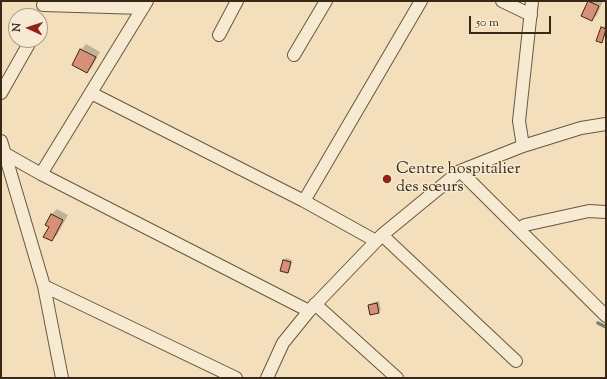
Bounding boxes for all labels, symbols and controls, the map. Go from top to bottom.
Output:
north arrow [8,8,48,48]
scale bar [471,8,553,34]
text: 50 m [476,14,499,32]
text: N [9,23,25,32]
place label: Centre hospitalier des sœurs [396,160,520,198]
marker: Centre hospitalier des sœurs [381,173,393,185]

